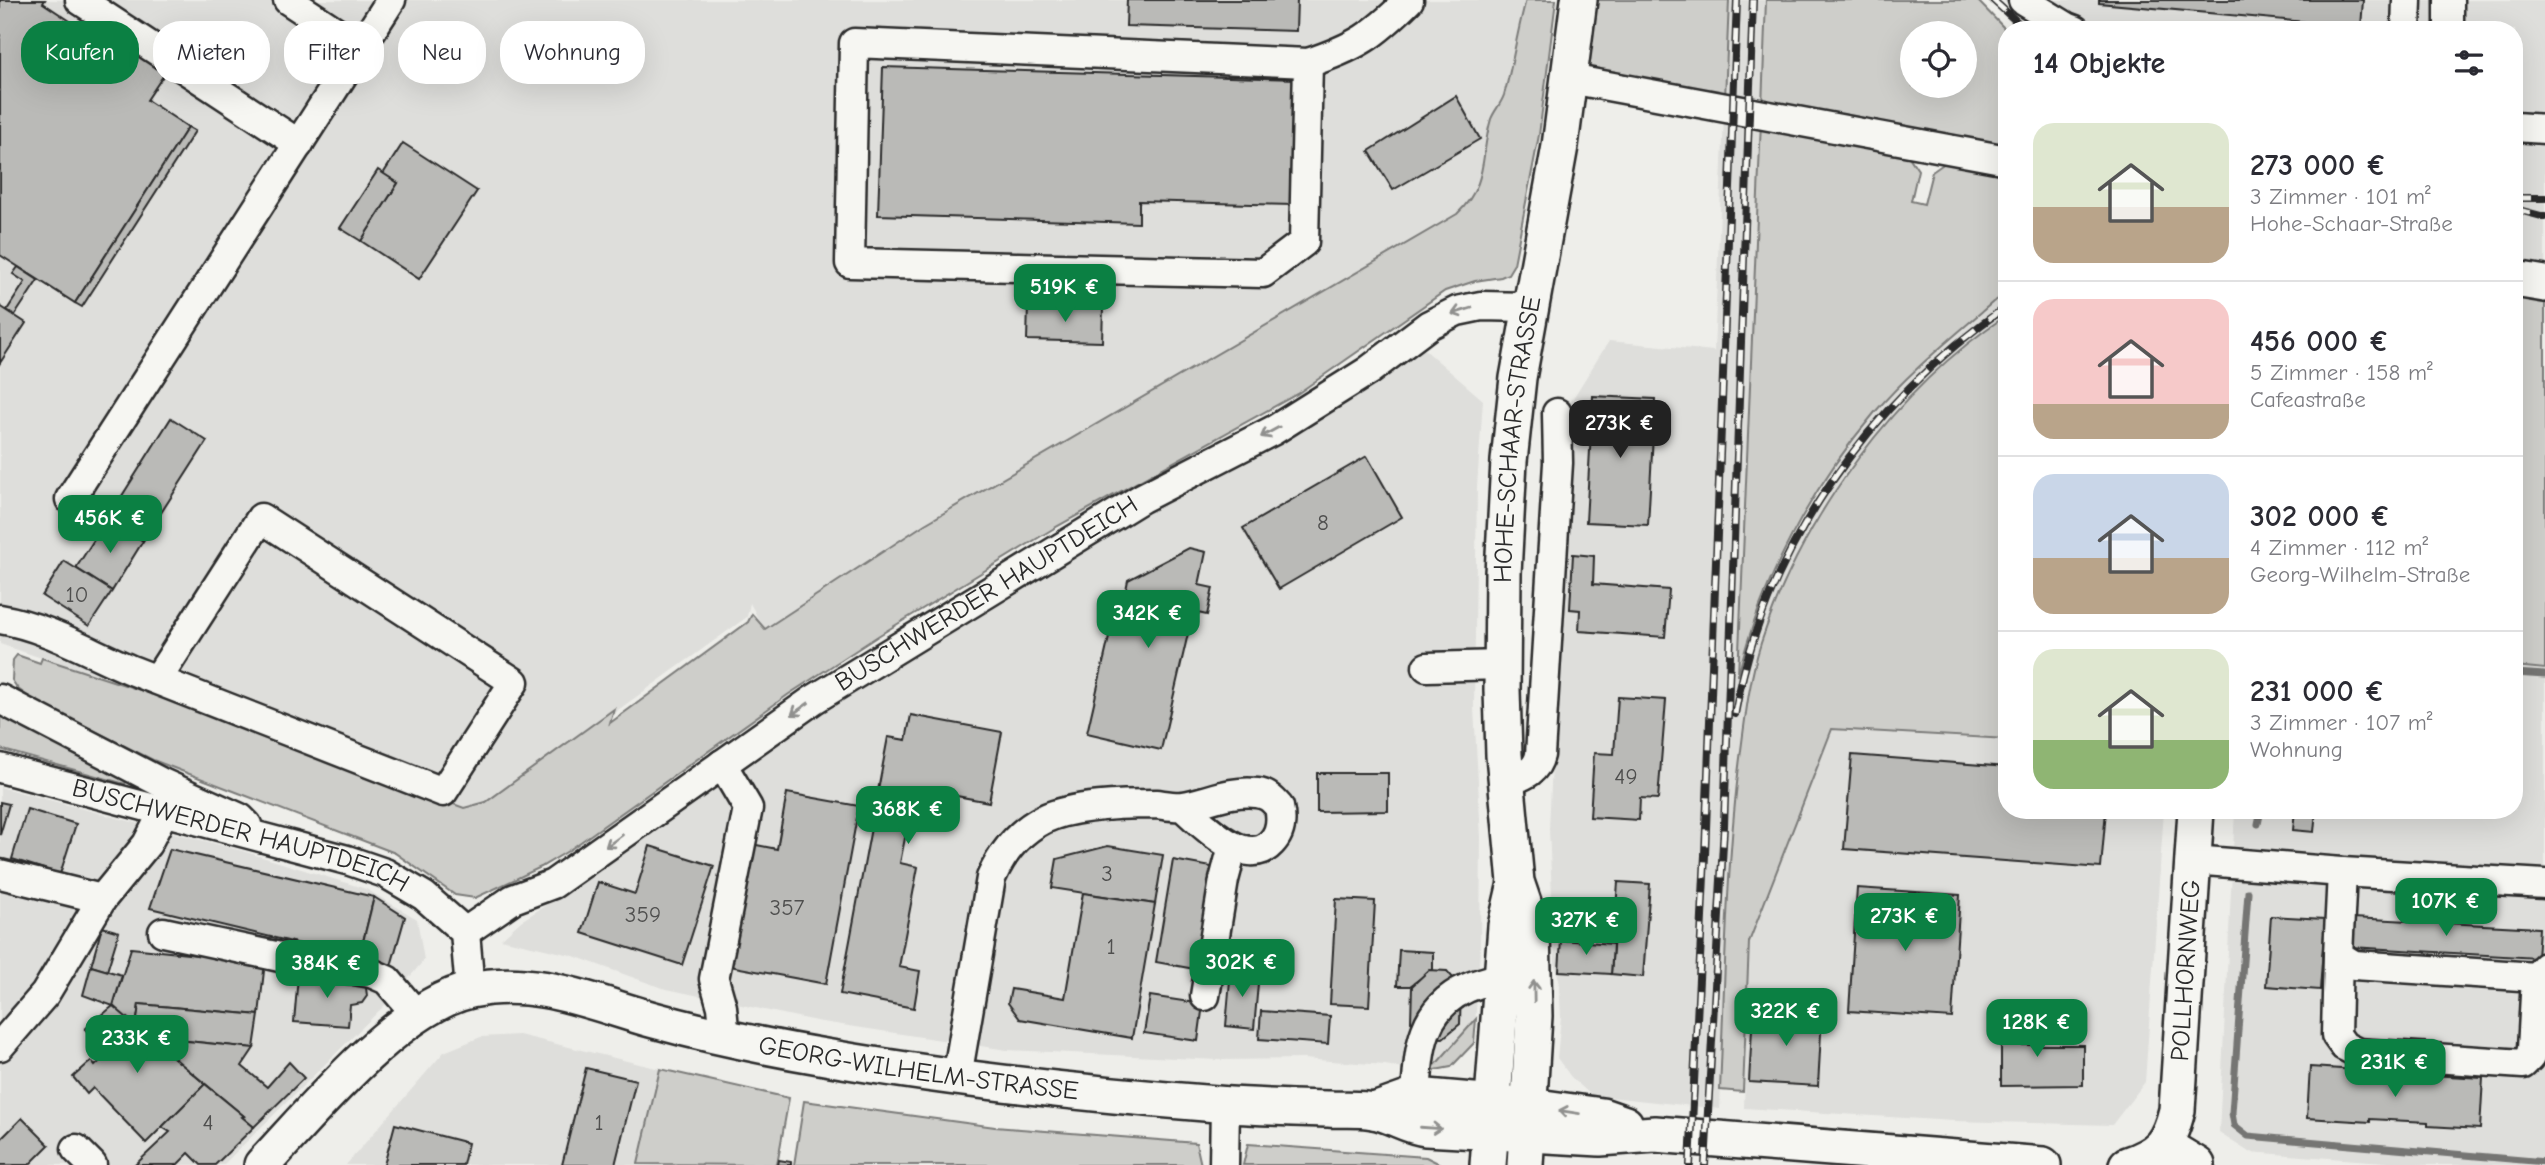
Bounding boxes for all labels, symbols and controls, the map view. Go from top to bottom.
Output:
chip: Kaufen [21,21,139,84]
chip: Mieten [153,21,270,84]
chip: Filter [284,21,384,84]
chip: Neu [398,21,486,84]
chip: Wohnung [500,21,645,84]
map controls [1900,21,1977,98]
button: locate [1900,21,1977,98]
icon: filters [2450,44,2488,82]
text: 14 Objekte [2033,46,2165,81]
text: 273 000 € [2250,148,2386,183]
icon: home [2089,151,2173,235]
text: 3 Zimmer · 101 m² [2250,183,2431,210]
text: Hohe-Schaar-Straße [2250,210,2453,237]
pin: 519K € [1008,264,1122,324]
text: 519K € [1030,273,1100,300]
street label: HOHE-SCHAAR-STRASSE [1488,294,1548,583]
one-way arrow [1451,306,1473,318]
text: 456 000 € [2250,324,2389,359]
icon: home [2089,327,2173,411]
text: 5 Zimmer · 158 m² [2250,359,2433,386]
text: Cafeastraße [2250,386,2366,413]
pin: 273K € [1563,400,1677,460]
text: 273K € [1585,409,1655,436]
one-way arrow [1260,425,1280,439]
street label: BUSCHWERDER HAUPTDEICH [830,489,1143,698]
pin: 456K € [53,496,167,555]
text: 302 000 € [2250,499,2390,534]
icon: home [2089,502,2173,586]
text: 456K € [74,504,146,531]
house number: 8 [1317,509,1329,536]
text: 4 Zimmer · 112 m² [2250,534,2428,561]
text: Georg-Wilhelm-Straße [2250,561,2470,588]
house number: 10 [65,581,89,608]
pin: 342K € [1091,590,1205,650]
text: 342K € [1113,599,1183,626]
text: 231 000 € [2250,674,2385,709]
icon: home [2089,677,2173,761]
one-way arrow [791,702,810,716]
text: 3 Zimmer · 107 m² [2250,709,2432,736]
text: Wohnung [2250,736,2343,763]
house number: 49 [1614,763,1638,790]
street label: BUSCHWERDER HAUPTDEICH [69,773,415,899]
pin: 368K € [851,786,965,846]
text: 368K € [872,795,944,822]
one-way arrow [605,834,624,848]
house number: 3 [1101,860,1113,887]
pin: 107K € [2389,878,2503,938]
street label: POLLHORNWEG [2165,879,2207,1062]
text: 107K € [2411,887,2481,914]
house number: 357 [770,894,805,921]
pin: 273K € [1848,894,1962,953]
pin: 327K € [1529,898,1643,957]
house number: 359 [625,901,661,928]
text: 273K € [1870,902,1940,929]
text: 327K € [1551,906,1621,933]
house number: 1 [1106,933,1116,960]
pin: 384K € [270,940,384,1000]
pin: 302K € [1185,940,1299,999]
text: 302K € [1206,948,1278,975]
text: 384K € [292,949,362,976]
one-way arrow [1527,980,1541,1003]
pin: 322K € [1729,988,1843,1048]
text: 322K € [1750,997,1822,1024]
pin: 128K € [1980,1000,2094,1059]
text: 128K € [2002,1008,2072,1035]
pin: 233K € [80,1016,194,1075]
text: 233K € [101,1024,173,1051]
street label: GEORG-WILHELM-STRASSE [756,1030,1080,1106]
pin: 231K € [2338,1040,2452,1099]
text: 231K € [2361,1048,2429,1075]
one-way arrow [1558,1105,1581,1118]
house number: 4 [202,1109,214,1136]
house number: 1 [594,1109,604,1136]
one-way arrow [1419,1122,1442,1135]

